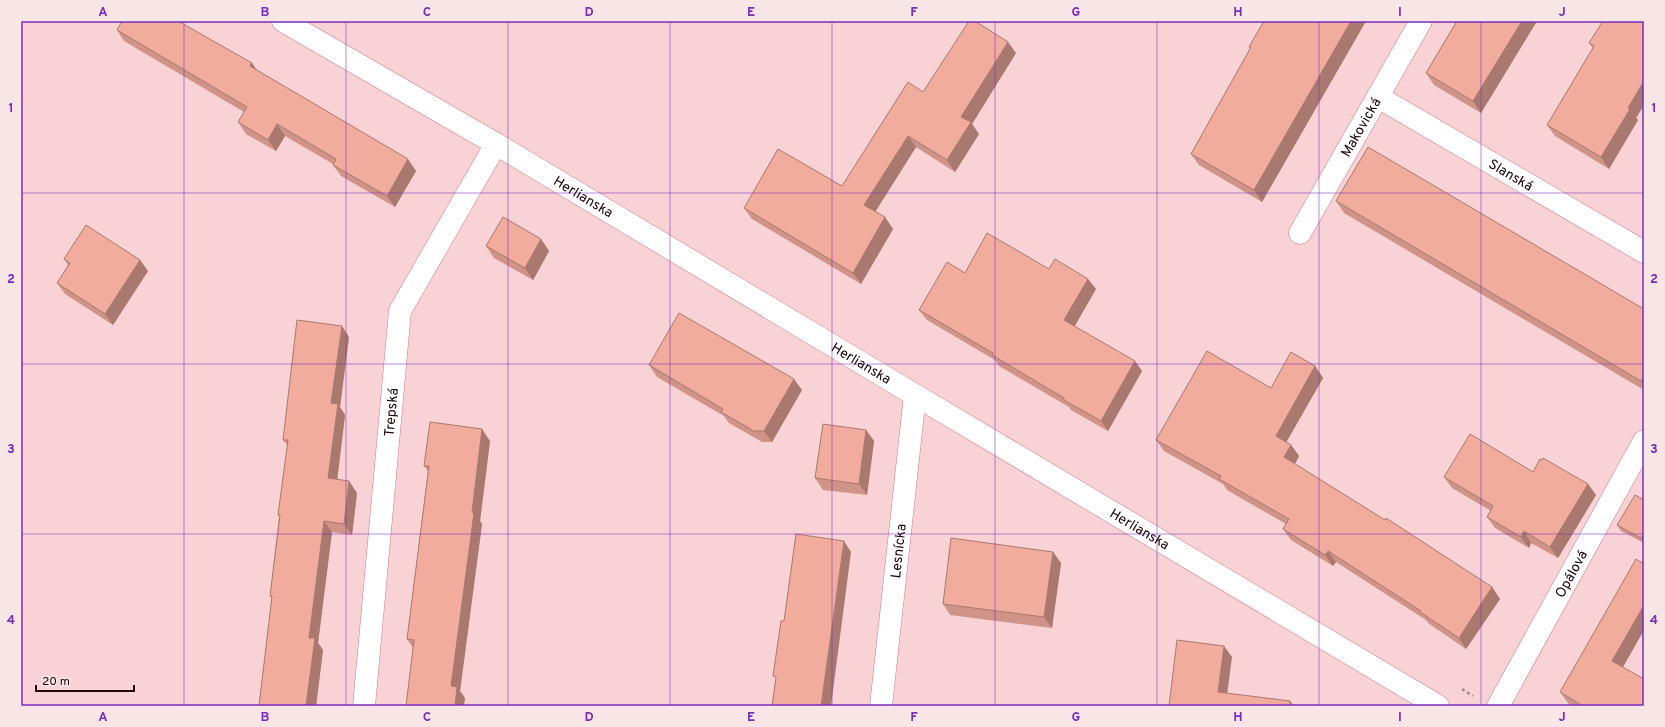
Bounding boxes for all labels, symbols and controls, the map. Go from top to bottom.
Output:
text: A [98,5,108,21]
text: B [261,5,270,21]
text: C [423,5,431,21]
text: D [584,5,594,21]
text: E [747,5,755,21]
text: F [910,5,918,21]
text: G [1072,5,1081,21]
text: H [1233,5,1243,21]
text: I [1398,5,1402,21]
text: J [1558,5,1566,21]
street label: Makovická [1338,95,1385,160]
text: 1 [8,101,14,117]
text: 1 [1651,101,1657,117]
street label: Slanská [1485,156,1536,195]
street label: Herlianska [550,173,616,222]
text: 2 [7,272,15,288]
text: 2 [1650,272,1658,288]
street label: Herlianska [828,340,894,389]
street label: Trepská [382,387,403,437]
text: 3 [7,442,15,458]
text: 3 [1650,442,1658,458]
street label: Herlianska [1106,506,1172,554]
street label: Lesnícka [888,523,911,579]
street label: Opálová [1552,548,1592,601]
text: 4 [7,613,15,629]
text: 4 [1650,613,1658,629]
scale bar [36,667,134,693]
text: 20 m [42,674,70,690]
text: A [98,710,108,726]
text: B [261,710,270,726]
text: C [423,710,431,726]
text: D [584,710,594,726]
text: E [747,710,755,726]
text: F [910,710,918,726]
text: G [1072,710,1081,726]
text: H [1233,710,1243,726]
text: I [1398,710,1402,726]
text: J [1558,710,1566,726]

